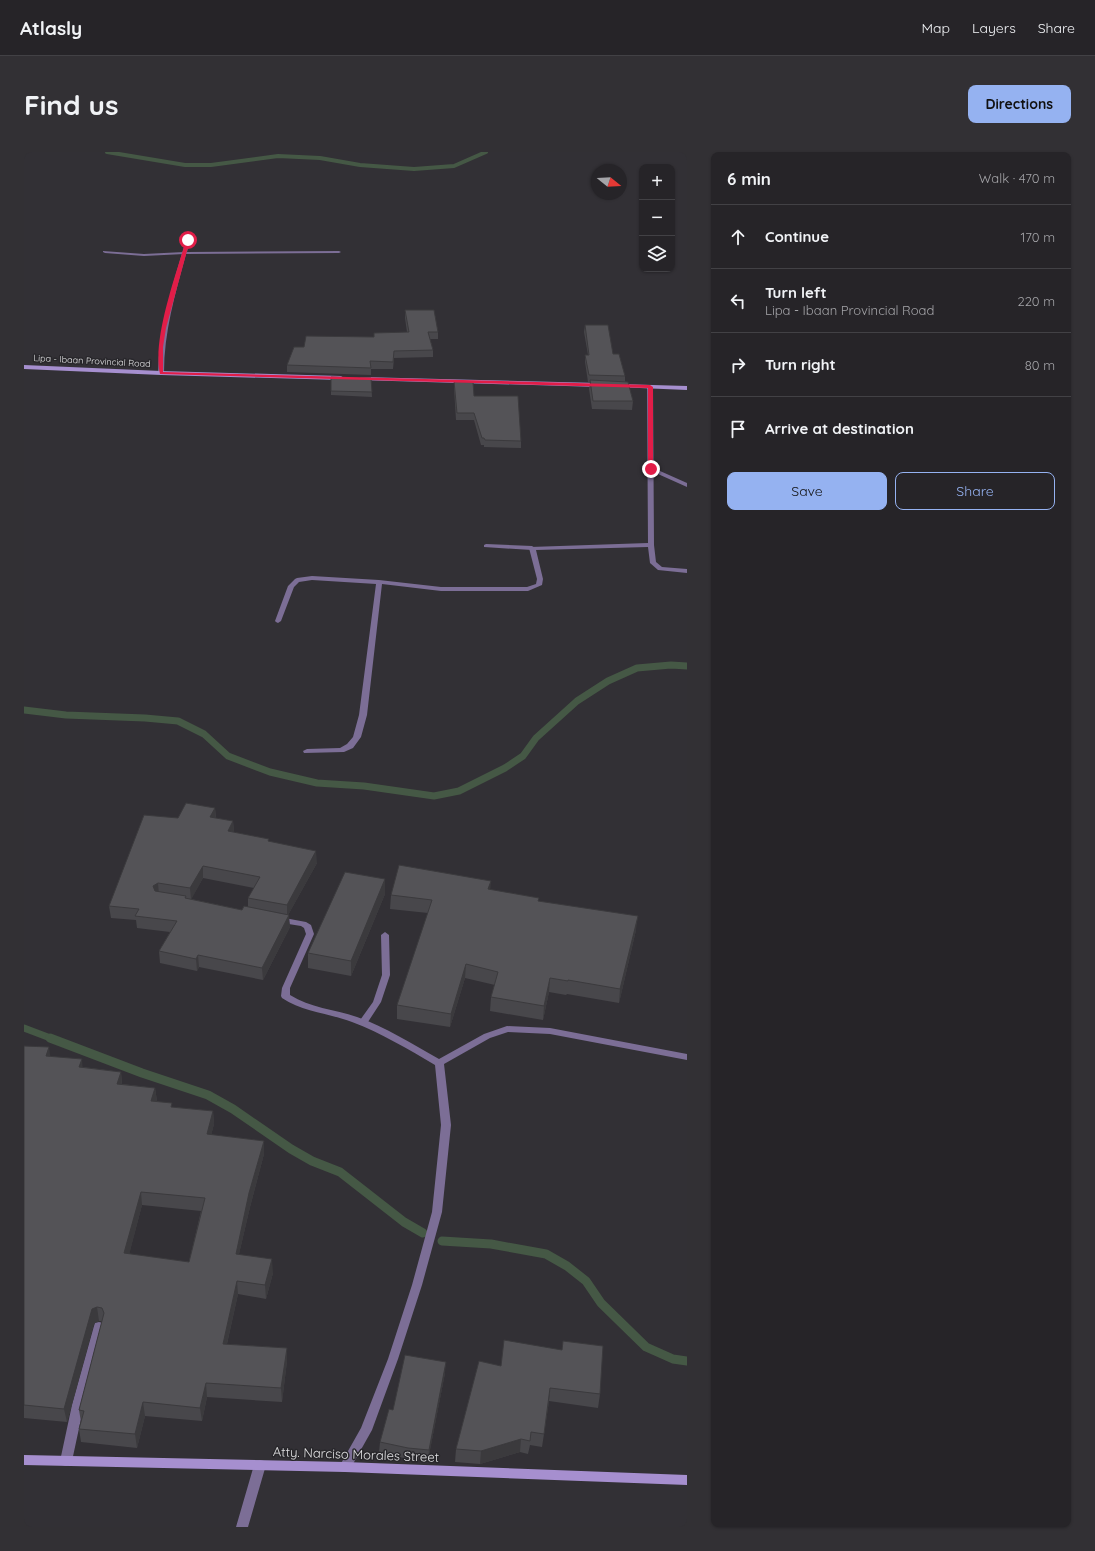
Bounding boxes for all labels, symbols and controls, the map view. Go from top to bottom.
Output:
text: Atlasly [20,16,82,40]
text: Map [921,19,950,37]
text: Layers [972,19,1016,37]
text: Share [1038,19,1075,37]
button: Directions [968,85,1071,123]
text: Find us [24,87,118,122]
north arrow [591,164,627,200]
map controls [639,164,675,272]
button: + [639,164,675,200]
text: 6 min [727,168,771,189]
text: Walk · 470 m [979,170,1055,186]
button: − [639,200,675,236]
icon: ahead [727,226,749,248]
text: Continue [765,227,829,246]
text: 170 m [1020,229,1055,245]
route start [179,231,197,249]
button: layers [639,236,675,272]
text: Turn left [765,283,827,302]
icon: left [727,290,749,312]
text: 220 m [1017,293,1055,309]
text: Lipa - Ibaan Provincial Road [765,302,934,318]
street label: Lipa - Ibaan Provincial Road [33,352,151,369]
icon: right [727,354,749,376]
text: Turn right [765,355,836,374]
text: 80 m [1025,357,1055,373]
icon: arrive [727,418,749,440]
text: Arrive at destination [765,419,914,438]
route end [642,460,660,478]
button: Save [727,472,887,510]
button: Share [895,472,1055,510]
street label: Atty. Narciso Morales Street [273,1443,439,1465]

